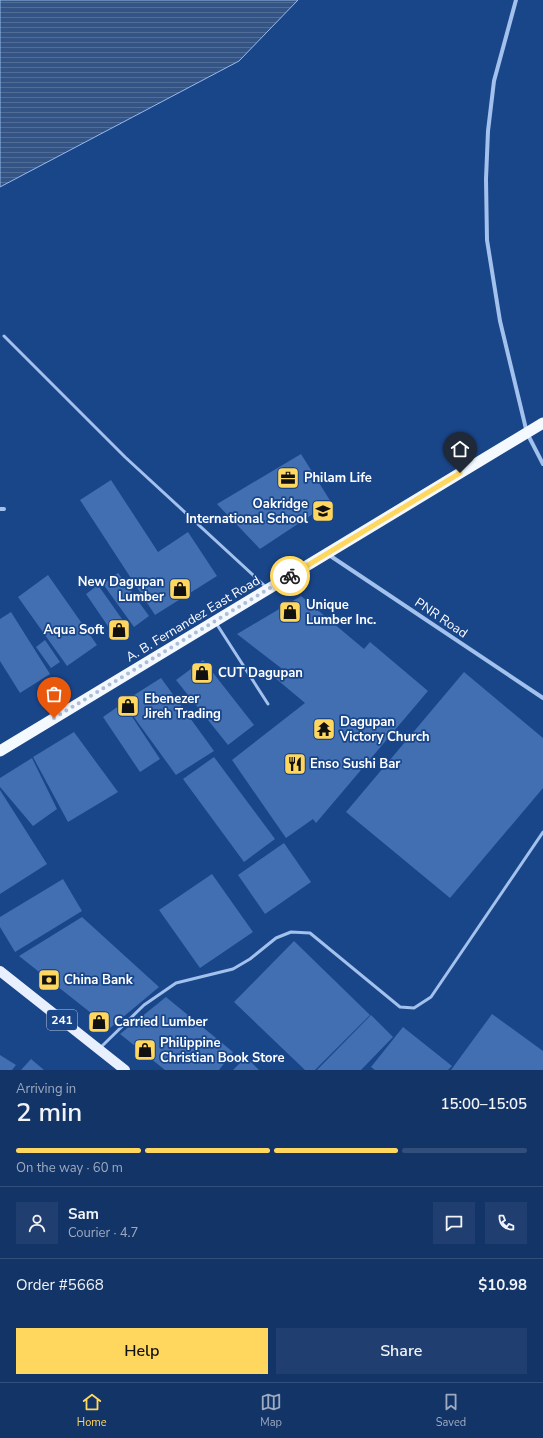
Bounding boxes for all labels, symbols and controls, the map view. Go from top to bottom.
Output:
pin [443,432,477,473]
icon: home [449,438,471,460]
office icon: Philam Life [275,465,301,491]
place label: Philam Life [304,469,372,487]
place label: Oakridge International School [186,495,309,528]
school or university icon: Oakridge International School [310,498,336,524]
courier [270,556,310,596]
icon: bike [279,565,301,587]
street label: A. B. Fernandez East Road [123,572,263,666]
place label: New Dagupan Lumber [78,573,165,606]
shop icon: New Dagupan Lumber [167,576,193,602]
street label: PNR Road [411,594,471,642]
place label: Unique Lumber Inc. [306,596,376,629]
shop icon: Unique Lumber Inc. [277,599,303,625]
shop icon: Aqua Soft [106,617,132,643]
place label: Aqua Soft [43,621,105,639]
shop icon: CUT Dagupan [189,660,215,686]
place label: CUT Dagupan [218,664,303,682]
pin [37,677,71,718]
icon: bag [43,683,65,705]
place label: Ebenezer Jireh Trading [143,690,221,723]
shop icon: Ebenezer Jireh Trading [115,693,141,719]
place label: Dagupan Victory Church [339,713,430,746]
temple icon: Dagupan Victory Church [311,716,337,742]
restaurant icon: Enso Sushi Bar [282,751,308,777]
place label: Enso Sushi Bar [310,755,401,773]
bank icon: China Bank [36,967,62,993]
place label: China Bank [64,971,134,989]
shop icon: Carried Lumber [86,1009,112,1035]
road number: 241 [47,1010,77,1030]
place label: Carried Lumber [114,1013,209,1031]
place label: Philippine Christian Book Store [160,1034,285,1067]
shop icon: Philippine Christian Book Store [132,1037,158,1063]
text: Arriving in [16,1080,76,1098]
text: 15:00–15:05 [440,1094,527,1114]
text: 2 min [16,1095,82,1130]
text: On the way · 60 m [16,1159,123,1177]
button: person [16,1202,58,1244]
button: chat [433,1202,475,1244]
button: phone [485,1202,527,1244]
text: Sam [68,1204,99,1224]
text: Courier · 4.7 [68,1224,138,1242]
text: Order #5668 [16,1275,104,1295]
text: $10.98 [478,1275,527,1295]
button: Help [16,1328,268,1374]
button: Share [276,1328,527,1374]
tab: Home [77,1391,107,1430]
tab: Map [260,1391,282,1430]
tab: Saved [436,1391,466,1430]

